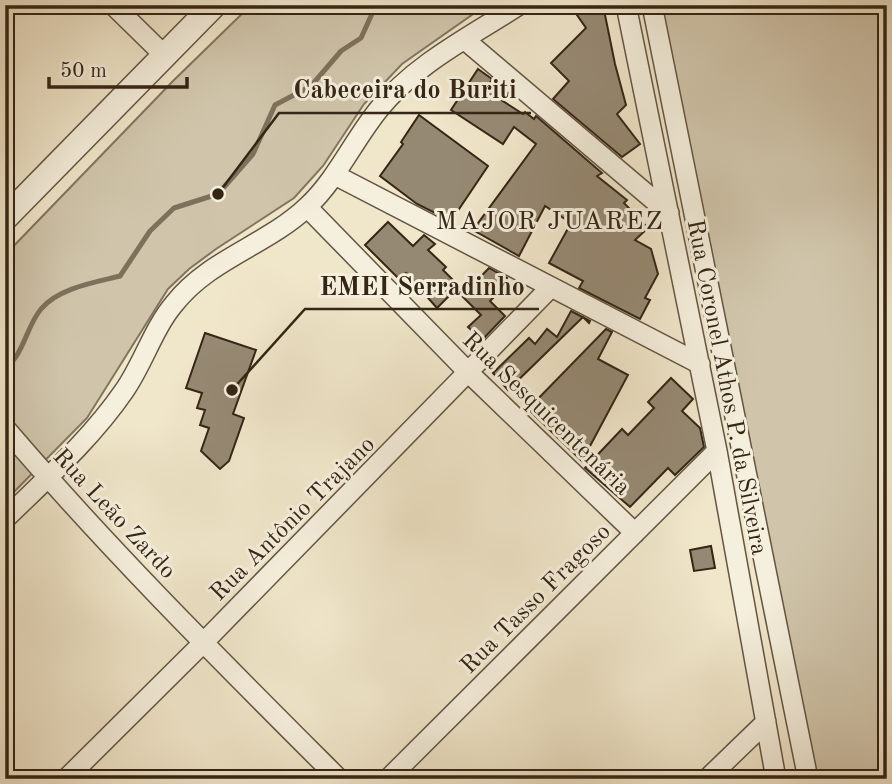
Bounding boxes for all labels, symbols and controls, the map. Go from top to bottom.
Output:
scale bar [49,46,187,90]
text: 50 m [60,61,107,82]
callout: Cabeceira do Buriti [279,66,531,113]
text: Cabeceira do Buriti [293,78,517,104]
district label: MAJOR JUAREZ [436,209,664,235]
street label: Rua Coronel Athos P. da Silveira [682,217,770,557]
callout: EMEI Serradinho [305,262,539,309]
text: EMEI Serradinho [319,275,525,301]
street label: Rua Sesquicentenária [457,328,634,501]
street label: Rua Antônio Trajano [207,433,380,606]
street label: Rua Leão Zardo [47,445,180,584]
street label: Rua Tasso Fragoso [457,520,616,679]

